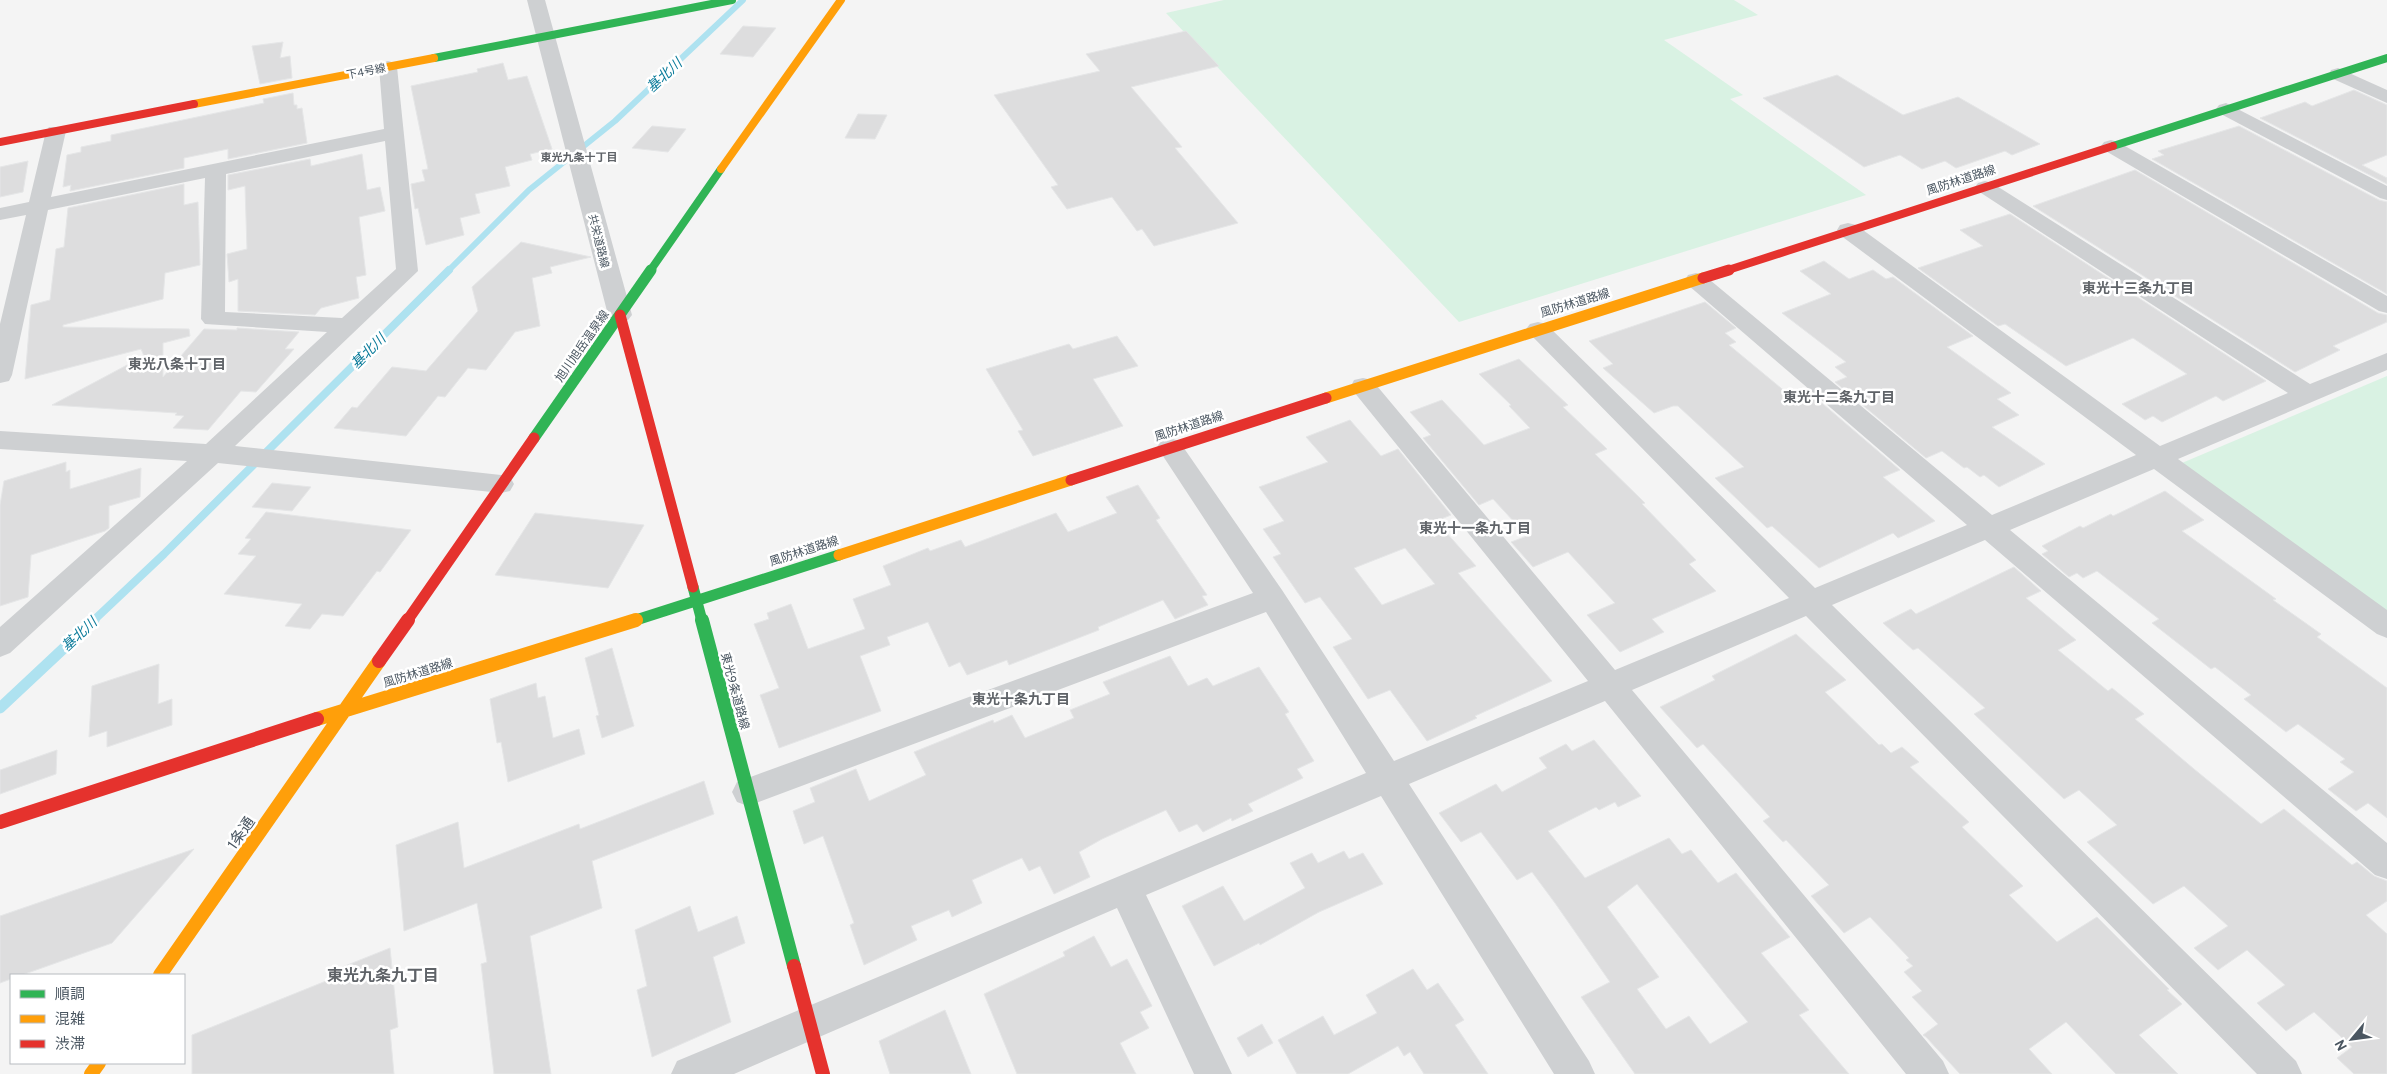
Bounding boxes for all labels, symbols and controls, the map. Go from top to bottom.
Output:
water label: 基北川 [644,54,688,97]
street label: 下4号線 [345,61,387,83]
district label: 東光九条十丁目 [541,151,618,165]
street label: 風防林道路線 [1925,162,1998,200]
street label: 共栄道路線 [585,213,611,270]
district label: 東光十三条九丁目 [2082,280,2194,298]
street label: 風防林道路線 [1539,286,1612,322]
street label: 旭川旭岳温泉線 [552,308,613,386]
water label: 基北川 [348,330,391,373]
district label: 東光八条十丁目 [128,356,226,374]
district label: 東光十二条九丁目 [1783,389,1895,407]
street label: 風防林道路線 [1153,408,1226,446]
district label: 東光十一条九丁目 [1419,520,1531,538]
street label: 風防林道路線 [768,533,841,571]
water label: 基北川 [59,613,103,656]
street label: 東光9条道路線 [716,651,752,732]
street label: 風防林道路線 [382,656,455,692]
district label: 東光十条九丁目 [972,691,1070,709]
street label: 1条通 [224,814,260,854]
district label: 東光九条九丁目 [327,967,439,987]
legend [10,974,185,1064]
text: 順調 [55,986,85,1005]
text: 混雑 [55,1011,85,1030]
north arrow [2327,1014,2377,1064]
text: 渋滞 [55,1036,85,1055]
text: N [2332,1036,2352,1053]

